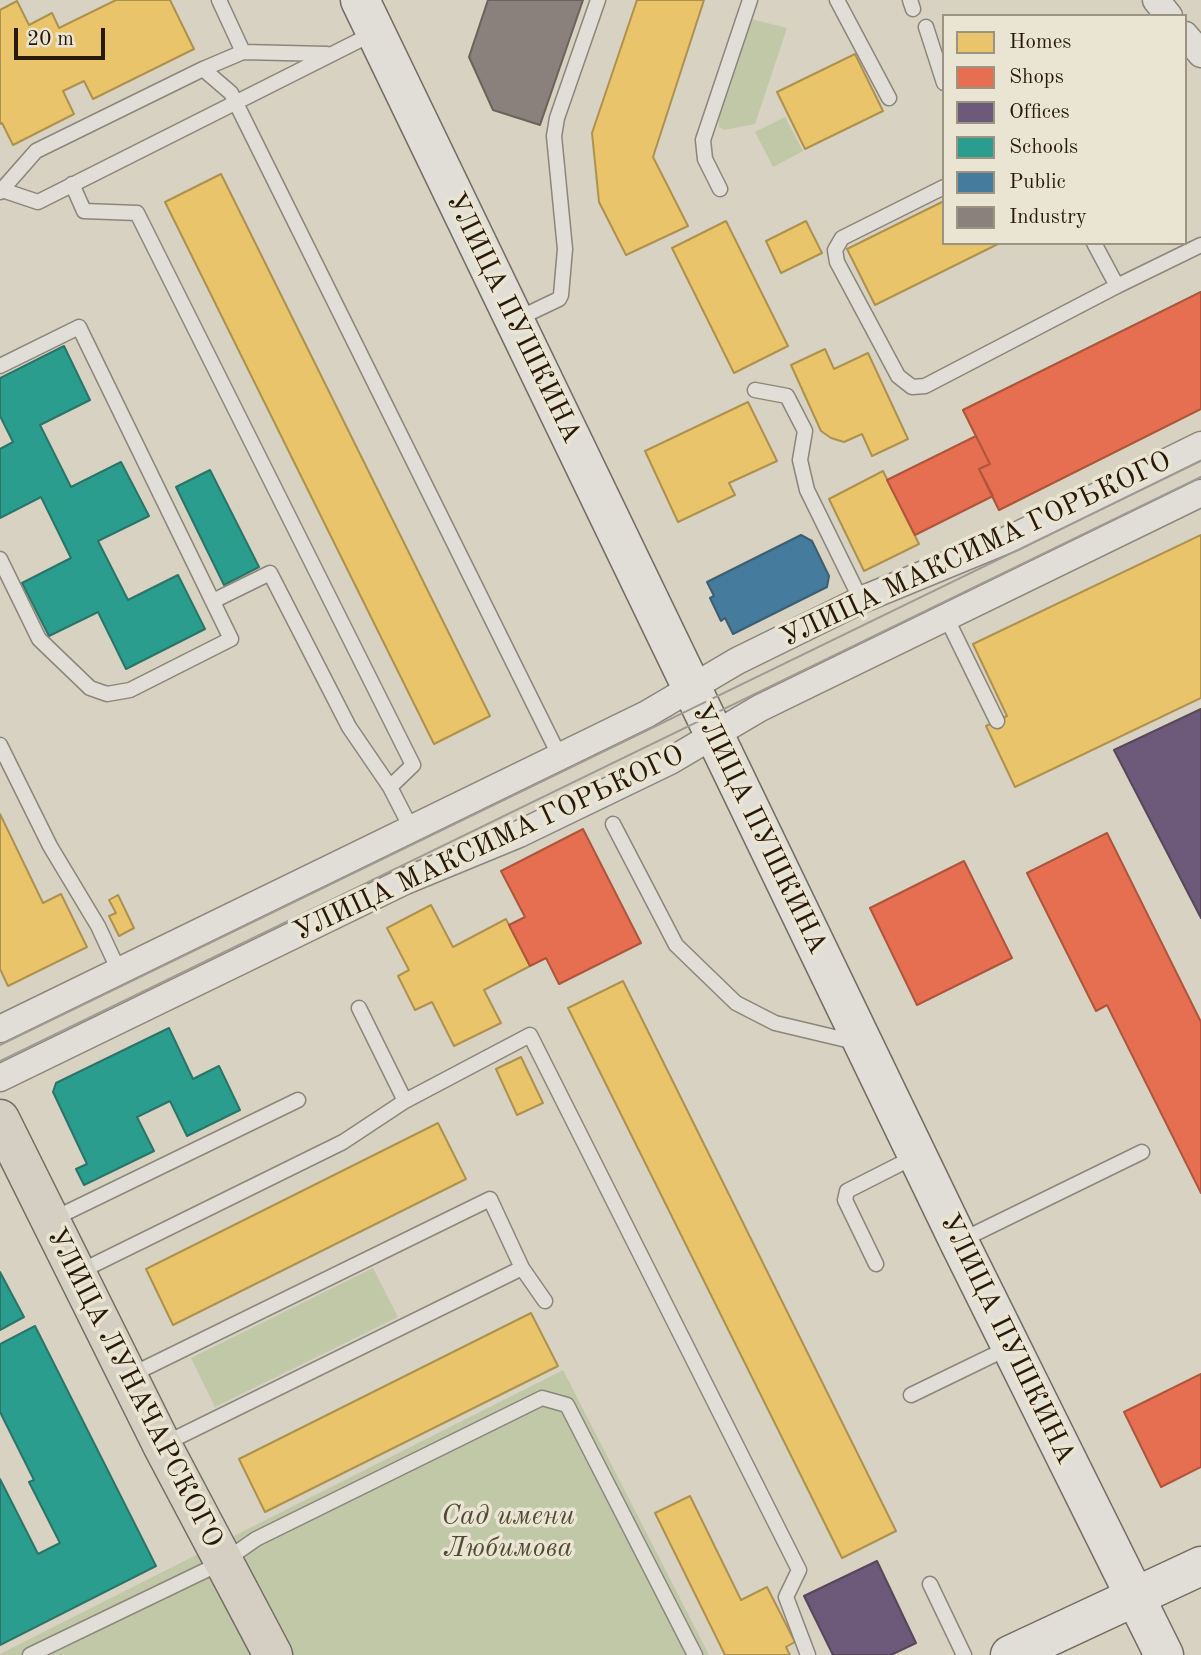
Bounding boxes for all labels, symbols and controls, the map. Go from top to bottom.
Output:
scale bar [18,14,108,58]
legend [942,14,1187,245]
text: 20 m [27,29,74,50]
text: Homes [1009,32,1071,53]
text: Shops [1009,67,1064,88]
text: Offices [1009,102,1070,123]
text: Schools [1009,137,1078,158]
text: Public [1009,172,1066,193]
street label: УЛИЦА ПУШКИНА [438,187,588,449]
text: Industry [1009,207,1087,228]
street label: УЛИЦА МАКСИМА ГОРЬКОГО [775,445,1177,655]
street label: УЛИЦА ПУШКИНА [684,698,834,960]
street label: УЛИЦА МАКСИМА ГОРЬКОГО [288,739,690,949]
street label: УЛИЦА ПУШКИНА [932,1208,1082,1470]
street label: УЛИЦА ЛУНАЧАРСКОГО [39,1222,229,1554]
park label: Сад имени Любимова [441,1500,575,1566]

